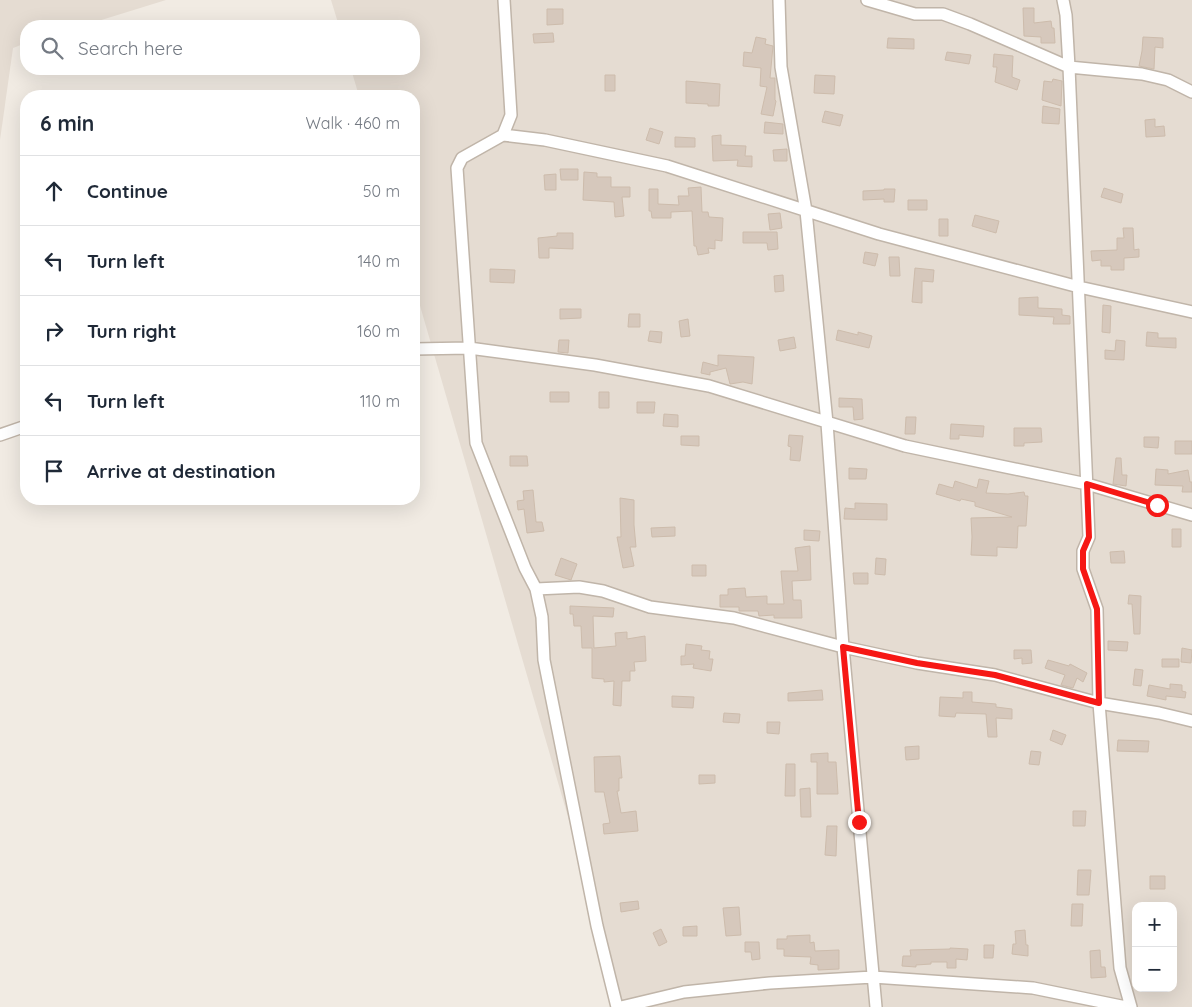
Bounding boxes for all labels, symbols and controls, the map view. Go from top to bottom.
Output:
search box [20,20,420,75]
icon: search [38,34,66,62]
text: Search here [78,36,183,60]
text: 6 min [40,110,94,136]
text: Walk · 460 m [305,113,400,133]
icon: ahead [40,177,68,205]
text: Continue [87,179,168,203]
text: 50 m [363,181,400,201]
icon: left [40,247,68,275]
text: Turn left [87,249,165,273]
text: 140 m [357,251,400,271]
icon: right [40,317,68,345]
text: Turn right [87,319,176,343]
text: 160 m [357,321,400,341]
icon: left [40,387,68,415]
text: Turn left [87,389,165,413]
text: 110 m [360,391,400,411]
icon: arrive [40,457,68,485]
text: Arrive at destination [87,459,276,483]
route start [1146,494,1169,517]
route end [848,811,871,834]
map controls [1132,902,1177,992]
button: + [1132,902,1177,947]
button: − [1132,947,1177,992]

